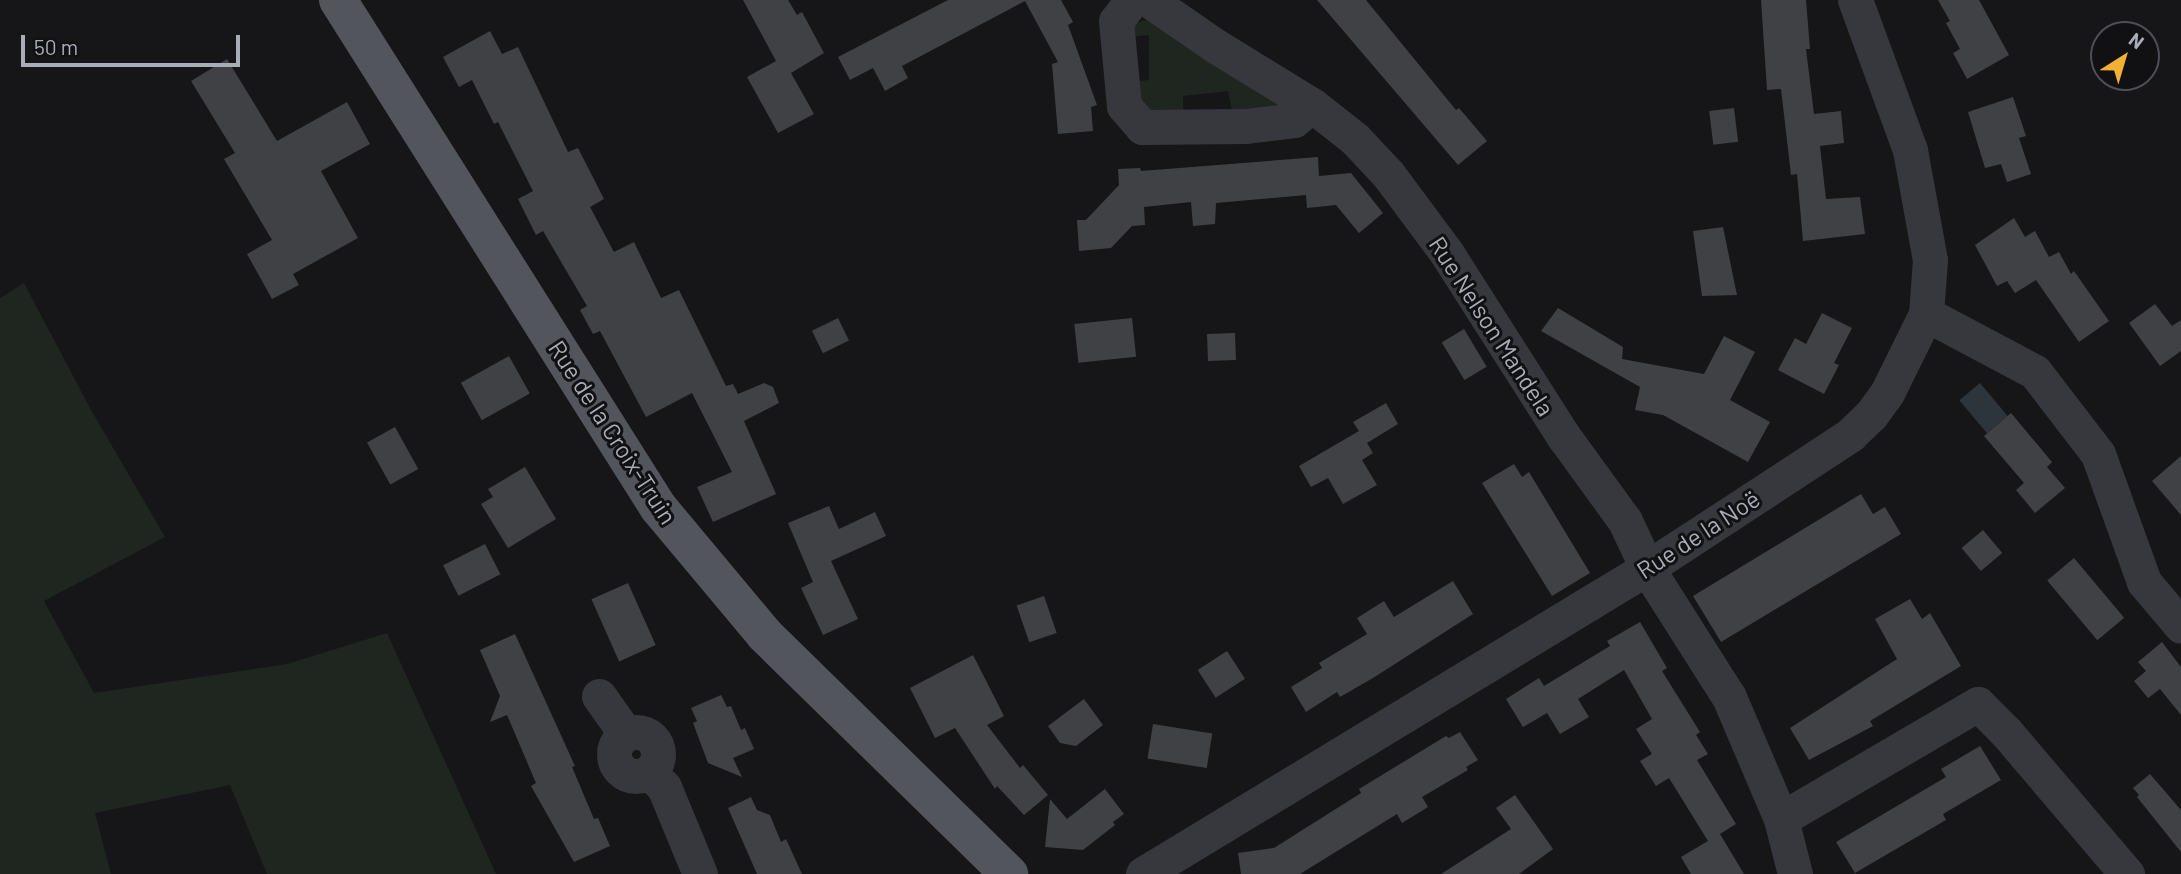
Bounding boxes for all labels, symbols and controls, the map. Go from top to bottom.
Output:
scale bar [24,21,243,65]
north arrow [2090,21,2160,91]
text: N [2125,27,2149,53]
text: 50 m [34,34,78,59]
street label: Rue Nelson Mandela [1423,231,1561,421]
street label: Rue de la Croix-Truin [543,335,683,529]
street label: Rue de la Noë [1631,484,1765,584]

